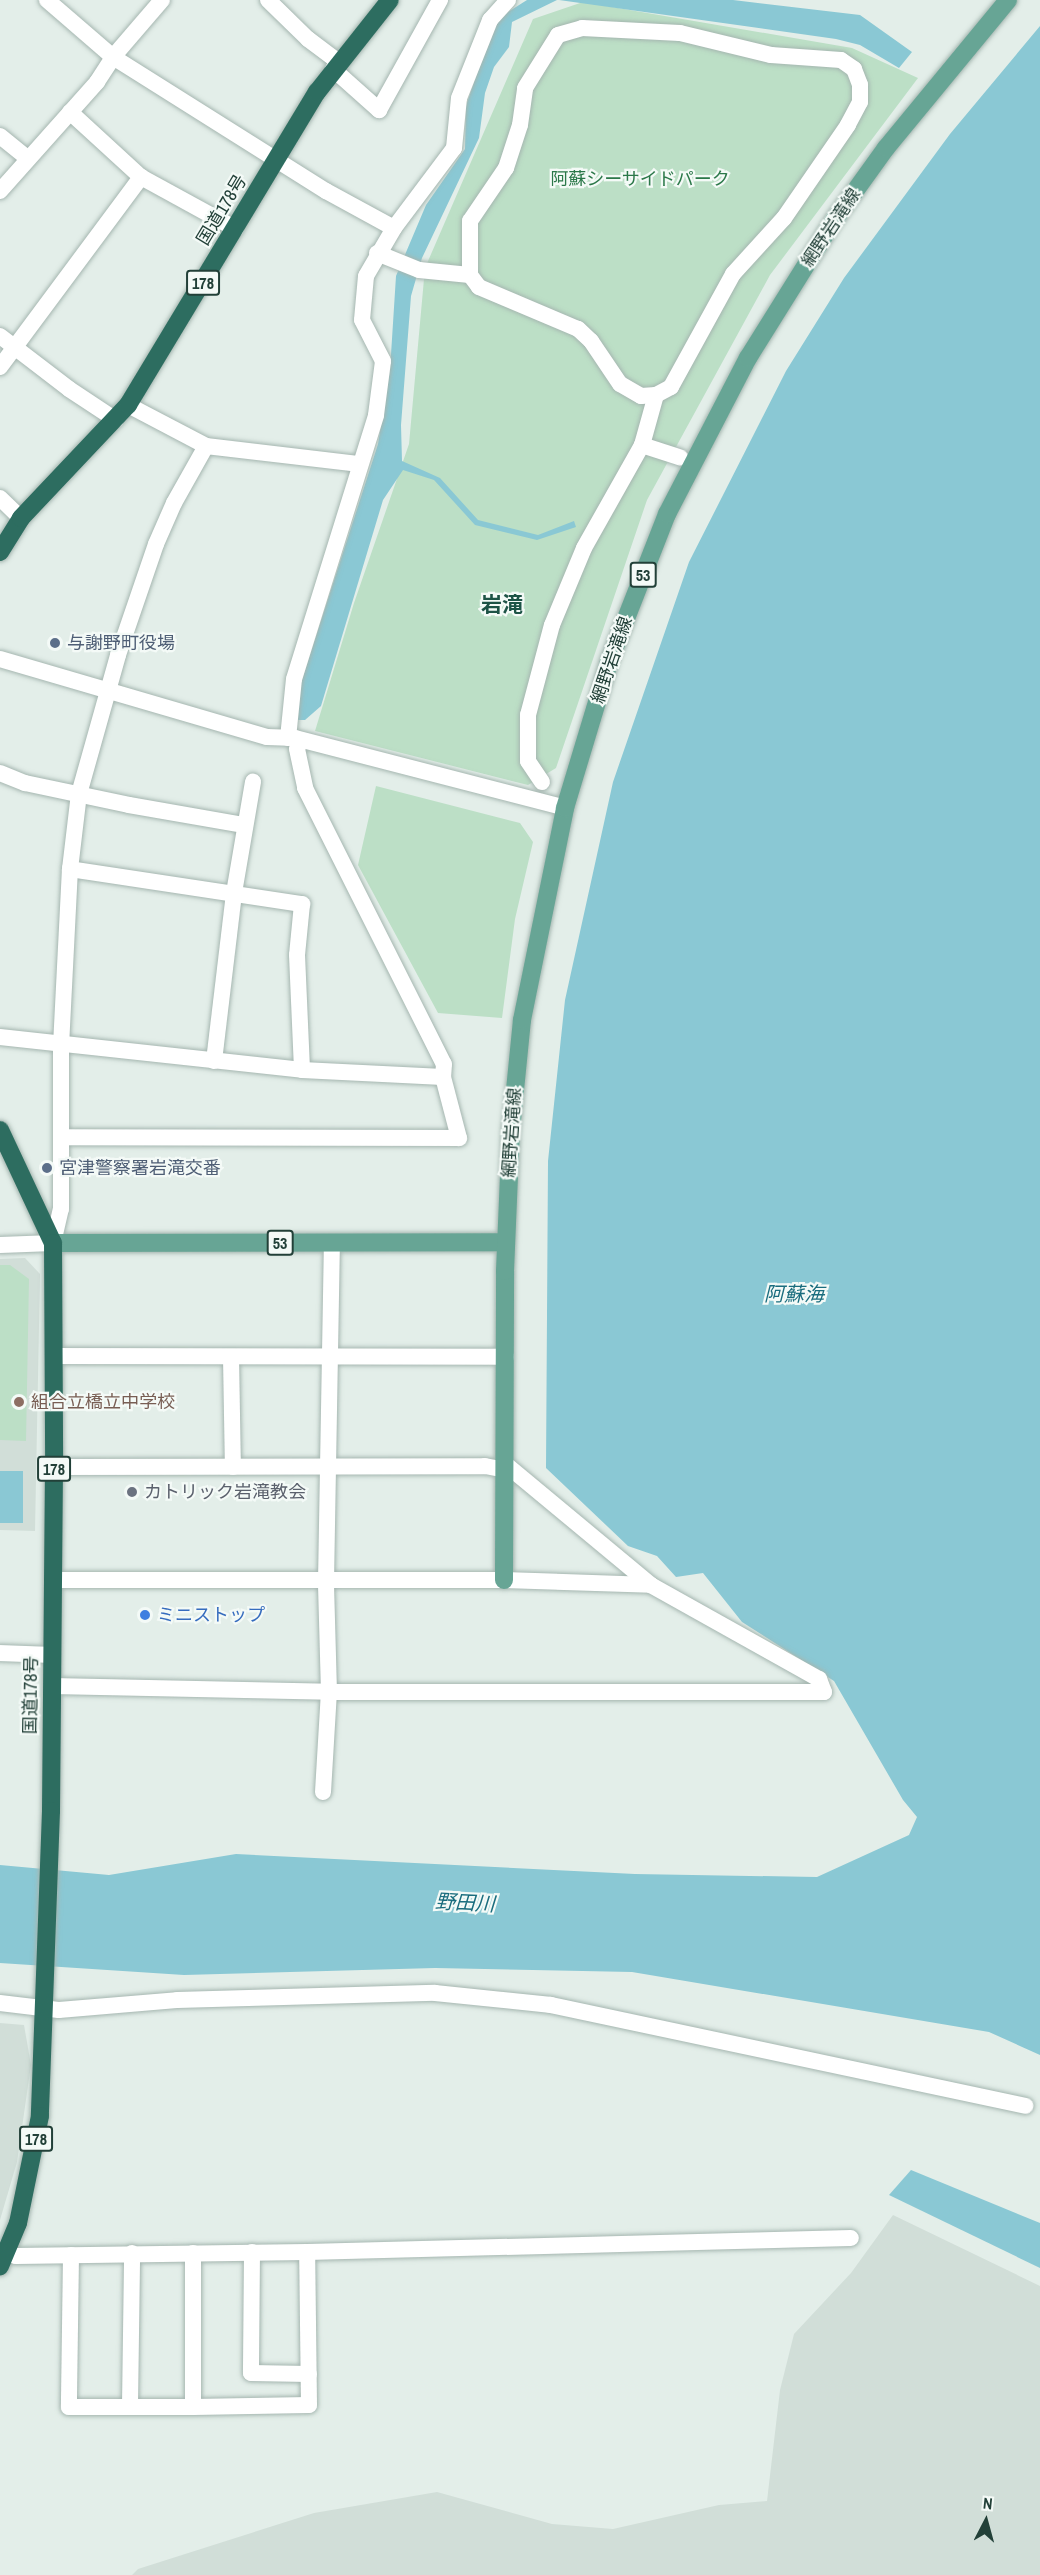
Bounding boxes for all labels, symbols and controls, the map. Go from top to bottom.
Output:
park label: 阿蘇シーサイドパーク [550,168,730,190]
street label: 国道178号 [192,171,252,249]
street label: 網野岩滝線 [797,185,865,271]
road number: 178 [185,270,221,296]
road number: 53 [630,562,656,588]
district label: 岩滝 [481,592,523,618]
street label: 網野岩滝線 [587,614,637,706]
place label: 与謝野町役場 [67,632,175,654]
marker: 与謝野町役場 [48,636,62,650]
street label: 網野岩滝線 [498,1087,526,1179]
place label: 宮津警察署岩滝交番 [59,1157,221,1179]
marker: 宮津警察署岩滝交番 [40,1161,54,1175]
road number: 53 [266,1230,294,1256]
water label: 阿蘇海 [764,1281,824,1305]
place label: 組合立橋立中学校 [31,1391,175,1413]
marker: 組合立橋立中学校 [12,1395,26,1409]
road number: 178 [36,1456,72,1482]
place label: カトリック岩滝教会 [144,1481,306,1503]
marker: カトリック岩滝教会 [125,1485,139,1499]
place label: ミニストップ [157,1604,265,1626]
marker: ミニストップ [138,1608,152,1622]
street label: 国道178号 [20,1656,42,1734]
water label: 野田川 [434,1888,496,1916]
road number: 178 [18,2126,54,2152]
north arrow [956,2491,1016,2551]
text: N [982,2492,994,2515]

